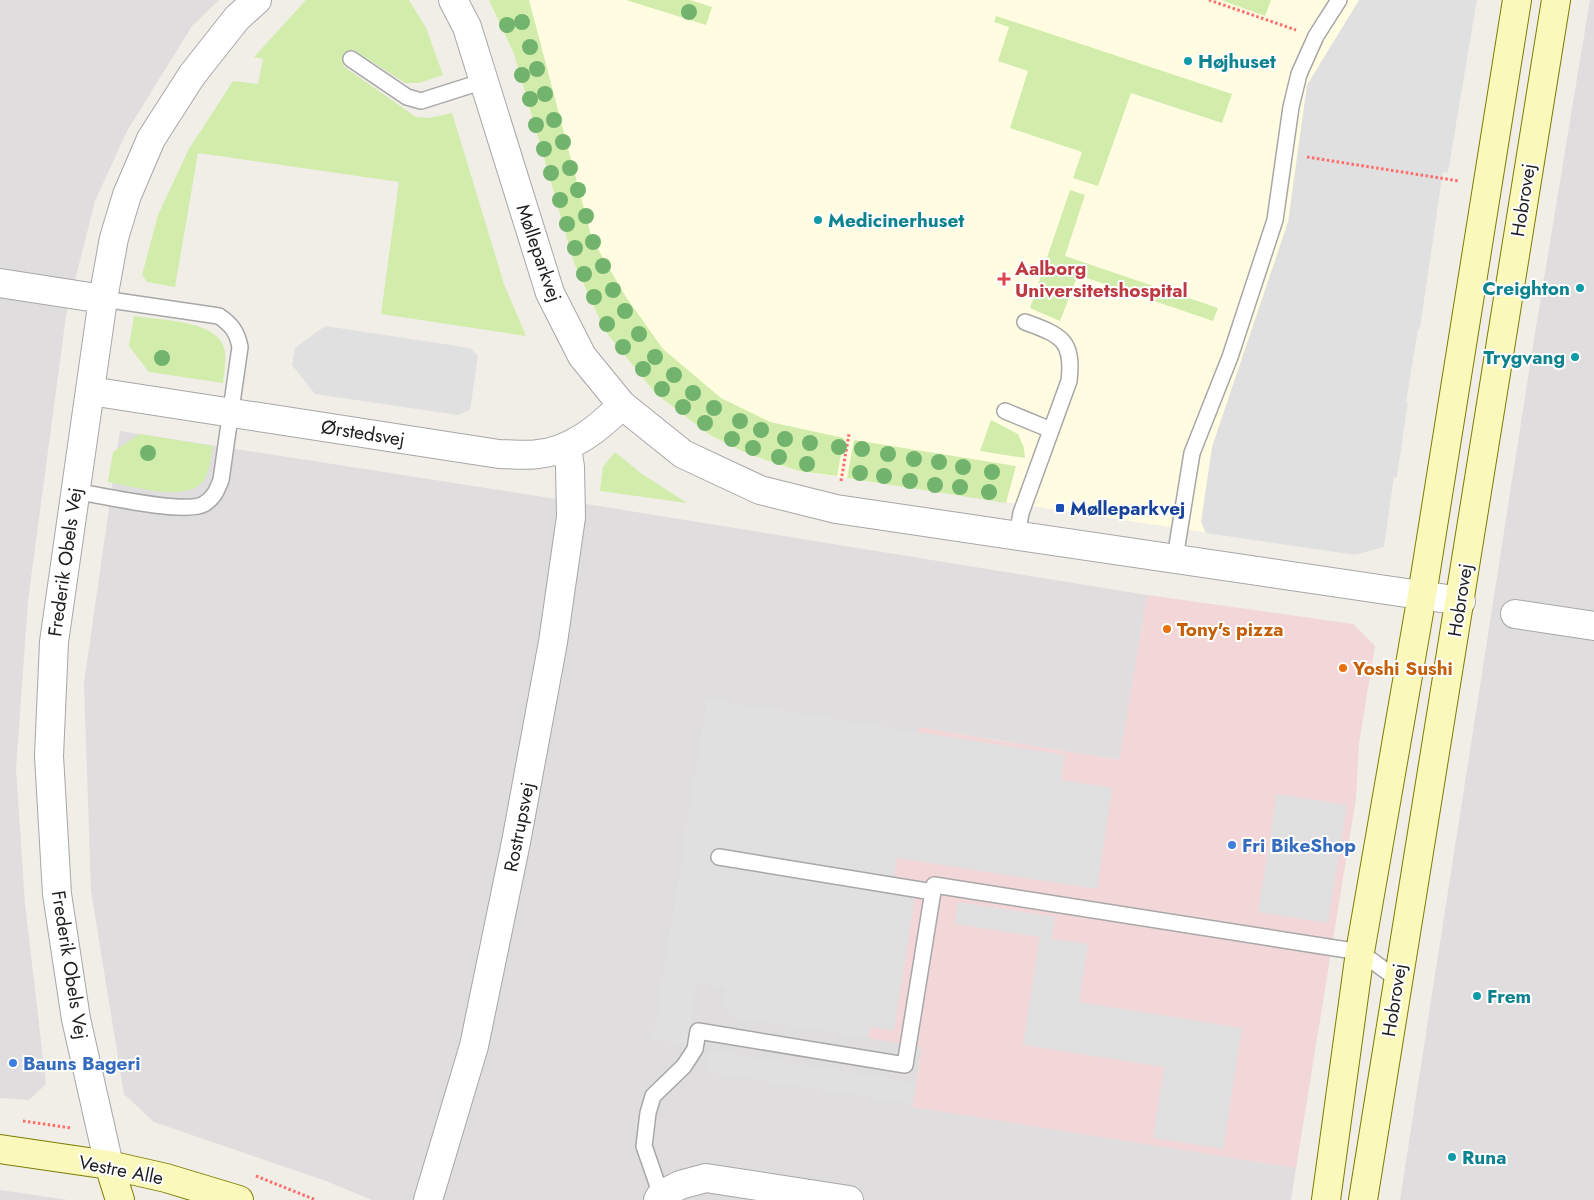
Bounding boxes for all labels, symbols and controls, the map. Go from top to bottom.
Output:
place label: Højhuset [1198,48,1276,75]
marker: Højhuset [1182,55,1194,67]
street label: Hobrovej [1504,161,1542,239]
street label: Mølleparkvej [510,200,568,306]
place label: Medicinerhuset [828,207,964,234]
marker: Medicinerhuset [812,214,824,226]
place label: Aalborg Universitetshospital [1014,255,1188,304]
marker: Aalborg Universitetshospital [997,272,1011,286]
place label: Creighton [1482,275,1570,302]
marker: Creighton [1574,282,1586,294]
place label: Trygvang [1484,344,1565,371]
marker: Trygvang [1569,351,1581,363]
street label: Ørstedsvej [319,413,407,453]
street label: Frederik Obels Vej [41,486,89,638]
place label: Mølleparkvej [1070,495,1185,522]
marker: Mølleparkvej [1054,502,1066,514]
street label: Hobrovej [1441,561,1479,639]
place label: Tony's pizza [1177,616,1284,643]
marker: Tony's pizza [1161,623,1173,635]
place label: Yoshi Sushi [1352,655,1453,682]
marker: Yoshi Sushi [1337,662,1349,674]
street label: Rostrupsvej [497,780,541,874]
place label: Fri BikeShop [1242,832,1356,859]
marker: Fri BikeShop [1226,839,1238,851]
street label: Frederik Obels Vej [45,889,95,1041]
street label: Hobrovej [1375,961,1413,1039]
place label: Frem [1487,983,1531,1010]
marker: Frem [1471,990,1483,1002]
place label: Bauns Bageri [23,1050,140,1077]
marker: Bauns Bageri [7,1057,19,1069]
place label: Runa [1462,1144,1506,1171]
street label: Vestre Alle [76,1149,166,1191]
marker: Runa [1446,1151,1458,1163]

